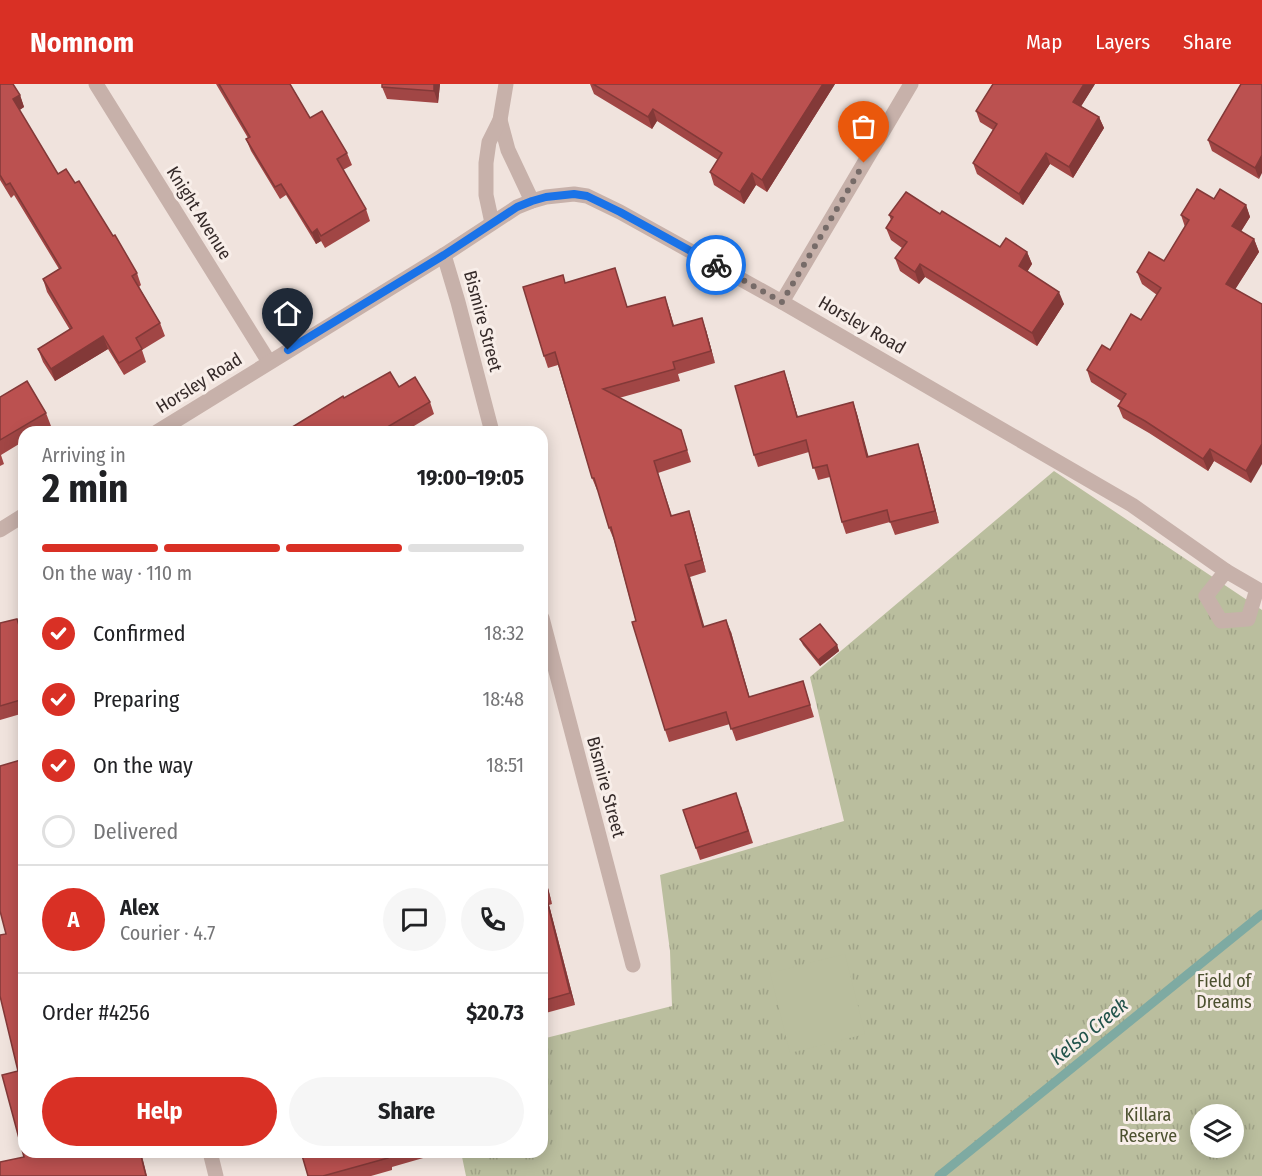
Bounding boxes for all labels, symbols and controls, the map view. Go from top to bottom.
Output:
text: Nomnom [30,26,134,59]
text: Map [1026,29,1062,55]
text: Layers [1095,29,1150,55]
text: Share [1183,29,1232,55]
pin [838,101,889,163]
icon: bag [847,110,880,143]
street label: Knight Avenue [162,162,236,264]
courier [686,235,746,295]
icon: bike [700,249,733,282]
street label: Bismire Street [459,268,507,374]
pin [262,288,313,350]
street label: Horsley Road [814,291,910,359]
icon: home [271,297,304,330]
street label: Horsley Road [152,348,246,418]
text: Arriving in [42,443,126,467]
text: 19:00–19:05 [417,464,524,491]
text: 2 min [42,466,128,512]
text: On the way · 110 m [42,561,192,585]
icon: check [42,617,75,650]
text: Confirmed [93,620,186,647]
text: 18:32 [484,621,524,645]
icon: check [42,683,75,716]
text: Preparing [93,686,179,713]
text: 18:48 [482,687,524,711]
street label: Bismire Street [582,734,630,840]
icon: check [42,749,75,782]
text: On the way [93,752,193,779]
text: 18:51 [486,753,524,777]
text: Delivered [93,818,178,845]
button: chat [383,888,446,951]
button: phone [461,888,524,951]
text: Alex [120,894,159,921]
text: A [68,906,79,933]
text: Courier · 4.7 [120,921,215,945]
park label: Field of Dreams [1196,970,1253,1013]
water label: Kelso Creek [1045,992,1133,1070]
text: Order #4256 [42,999,150,1026]
text: $20.73 [466,999,524,1026]
button: Help [42,1077,277,1146]
button: Share [289,1077,524,1146]
park label: Killara Reserve [1119,1104,1177,1147]
map controls [1190,1104,1244,1158]
button: layers [1190,1104,1244,1158]

